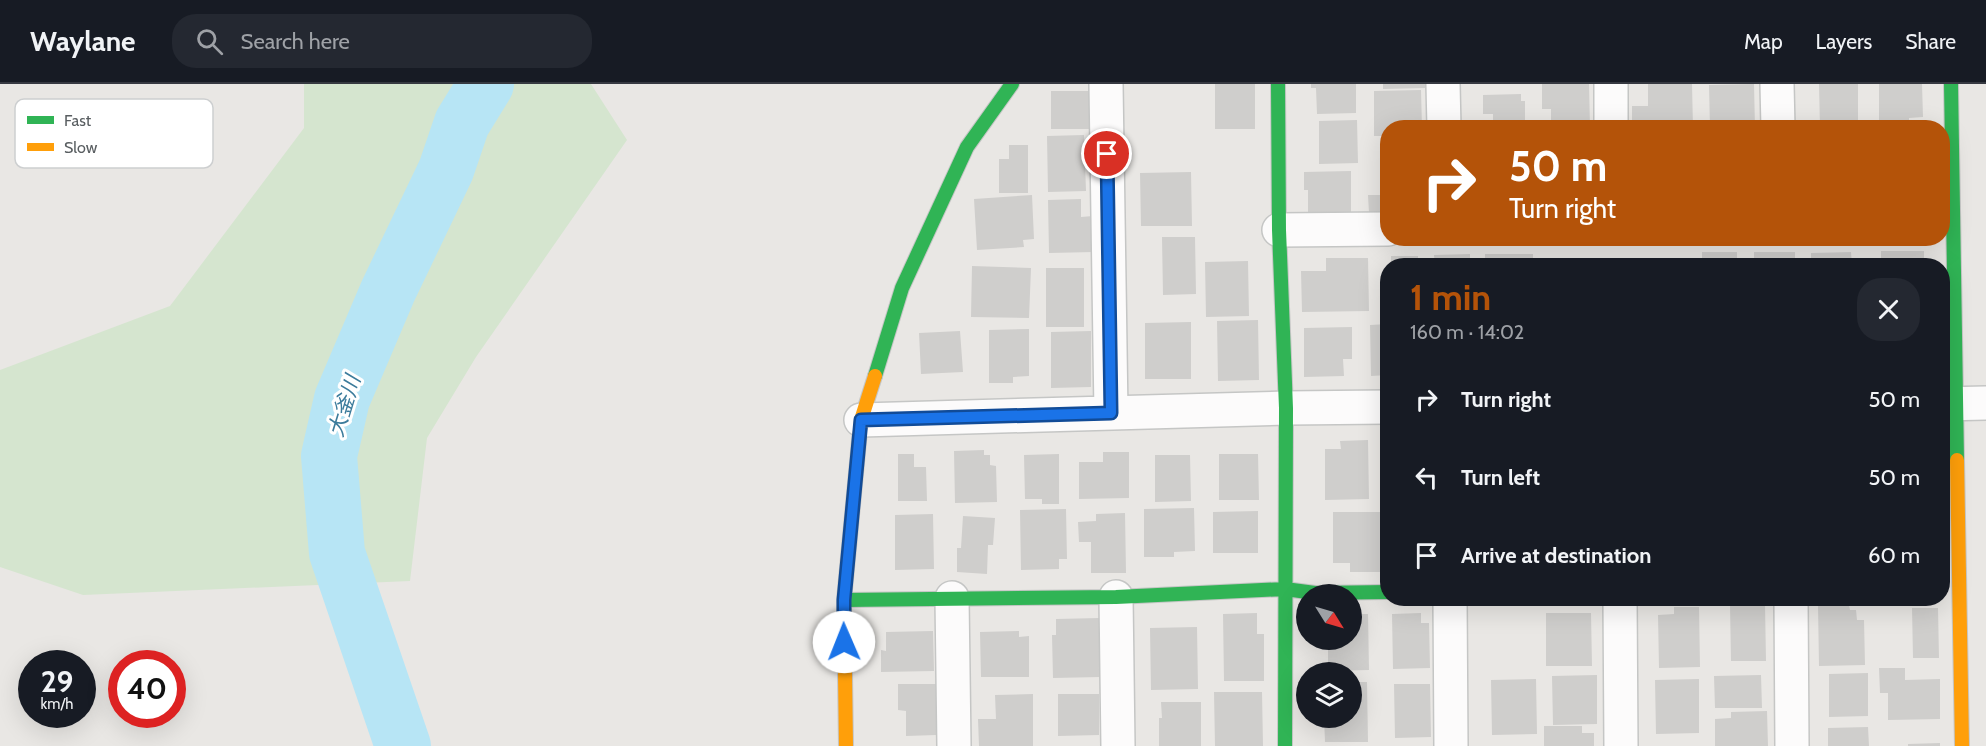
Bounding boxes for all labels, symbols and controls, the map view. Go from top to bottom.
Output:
search box [172,14,592,68]
text: Waylane [30,24,136,58]
icon: search [193,25,226,58]
text: Search here [241,28,350,55]
text: Map [1744,29,1783,54]
text: Layers [1816,29,1872,54]
text: Share [1905,29,1956,54]
legend [15,99,213,168]
text: Fast [64,111,92,130]
pin [1081,128,1132,179]
icon: arrive [1090,137,1123,170]
text: Slow [64,138,98,157]
text: 50 m [1509,140,1607,192]
icon: right [1410,144,1488,222]
text: Turn right [1509,192,1616,225]
text: 1 min [1410,275,1491,319]
button: close [1857,278,1920,341]
text: 160 m · 14:02 [1410,320,1524,344]
water label: 大釜川 [323,370,366,440]
icon: right [1410,383,1443,416]
text: Turn right [1461,386,1551,413]
text: 50 m [1868,386,1920,413]
icon: left [1410,461,1443,494]
text: Turn left [1461,464,1540,491]
text: 50 m [1868,464,1920,491]
icon: arrive [1410,539,1443,572]
text: Arrive at destination [1461,542,1651,569]
text: 60 m [1868,542,1920,569]
north arrow [1296,584,1362,650]
map controls [1296,584,1362,728]
position arrow [812,610,876,674]
speed limit sign: 40 [108,650,186,728]
button: layers [1296,662,1362,728]
text: 29 [41,663,73,700]
text: km/h [41,695,73,713]

